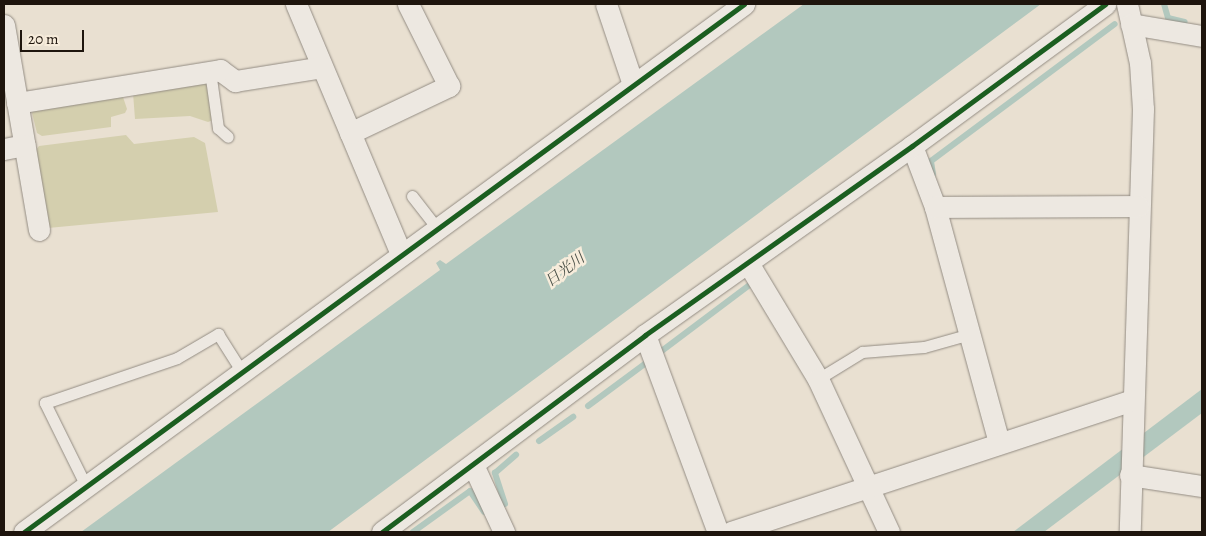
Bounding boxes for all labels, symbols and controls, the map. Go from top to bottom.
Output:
scale bar [22,20,86,52]
text: 20 m [28,29,59,49]
water label: 日光川 [542,249,588,291]

